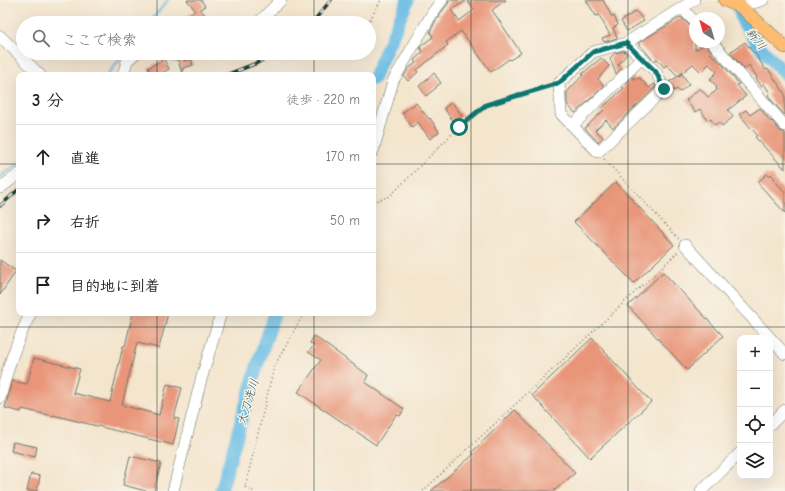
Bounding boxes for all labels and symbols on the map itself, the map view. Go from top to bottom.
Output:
north arrow [689,12,725,48]
water label: 新川 [743,25,769,53]
route end [655,80,673,98]
route start [450,118,468,136]
water label: 大刀洗川 [234,377,262,427]

